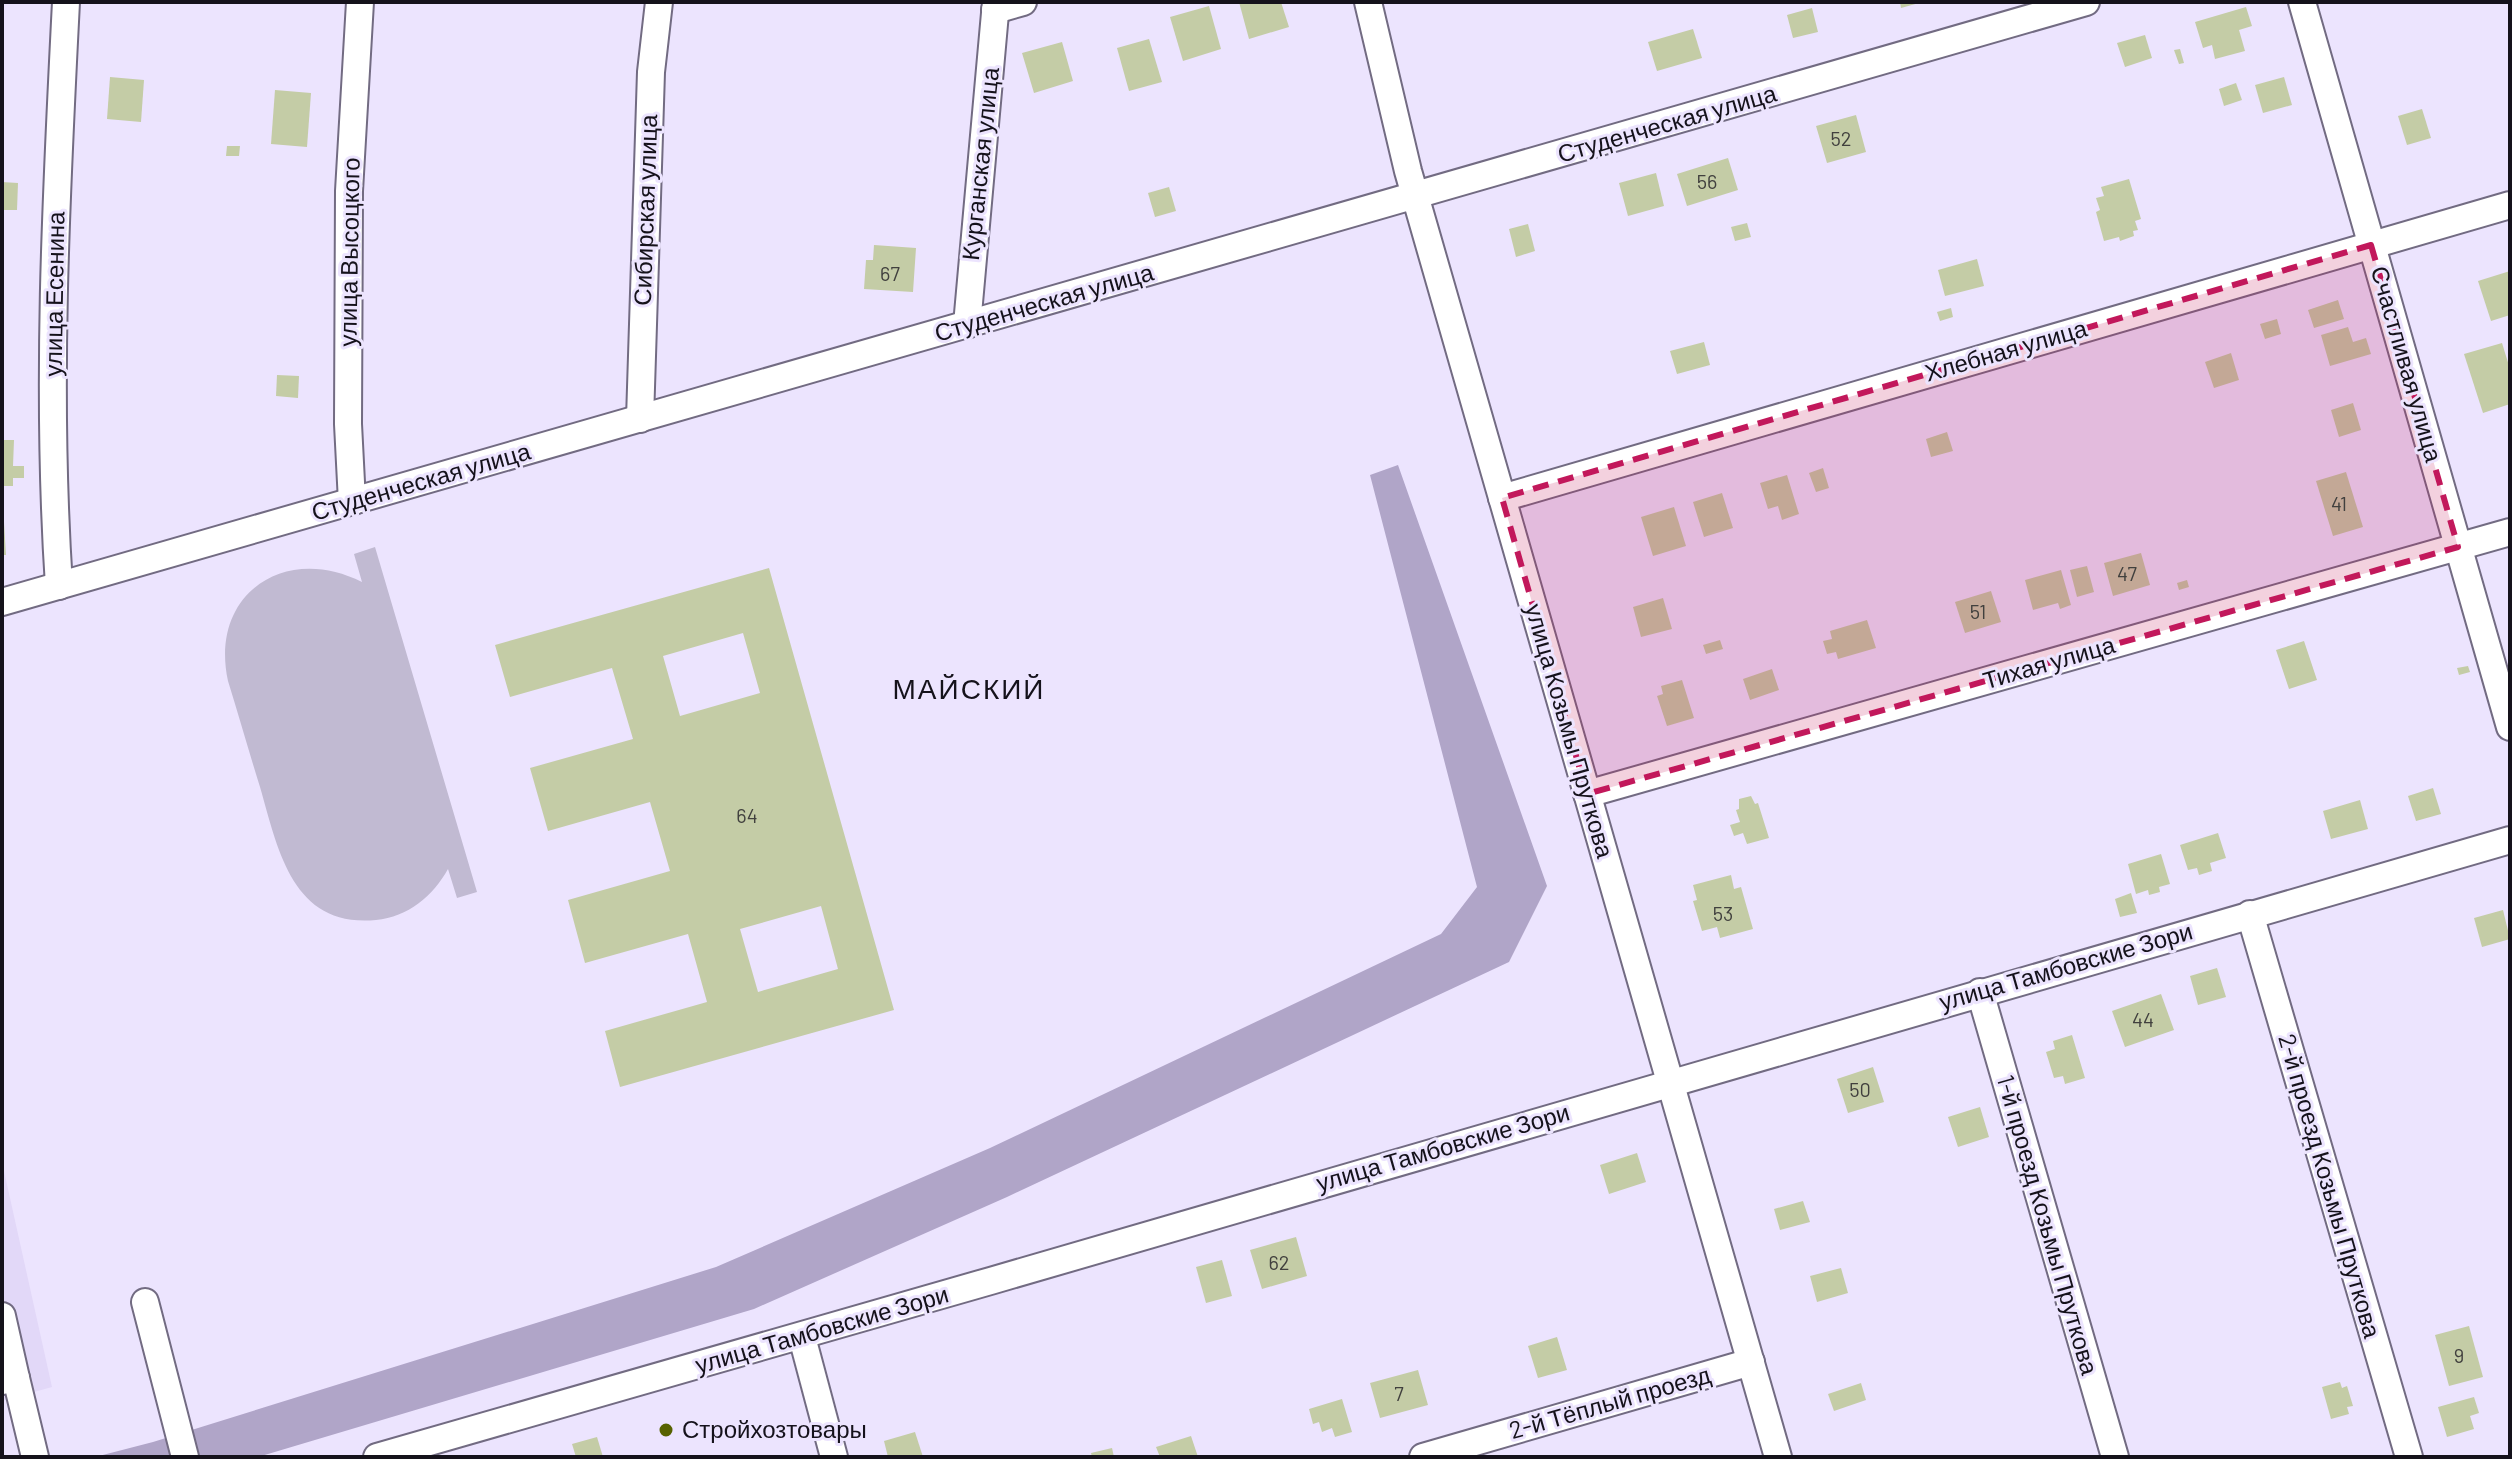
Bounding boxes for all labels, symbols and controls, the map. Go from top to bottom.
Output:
street label: Курганская улица [955,65,1004,262]
street label: Студенческая улица [1554,77,1780,168]
street label: Сибирская улица [627,113,662,306]
house number: 52 [1831,126,1852,150]
street label: улица Высоцкого [332,157,365,347]
house number: 56 [1697,169,1717,193]
street label: улица Есенина [38,211,69,377]
street label: Студенческая улица [931,256,1157,347]
house number: 67 [880,261,900,285]
street label: Счастливая улица [2366,262,2449,465]
street label: Хлебная улица [1921,312,2091,387]
street label: Студенческая улица [308,435,534,526]
house number: 41 [2331,491,2347,515]
house number: 47 [2117,561,2137,585]
house number: 51 [1970,599,1986,623]
street label: улица Козьмы Пруткова [1520,600,1621,862]
street label: Тихая улица [1979,629,2119,694]
district label: МАЙСКИЙ [893,671,1045,705]
house number: 64 [736,803,758,827]
house number: 53 [1713,901,1733,925]
street label: улица Тамбовские Зори [1936,915,2196,1016]
house number: 44 [2132,1007,2154,1031]
street label: 2-й проезд Козьмы Пруткова [2273,1030,2388,1341]
street label: 1-й проезд Козьмы Пруткова [1992,1071,2105,1378]
house number: 50 [1849,1077,1871,1101]
street label: улица Тамбовские Зори [1313,1096,1573,1197]
house number: 62 [1268,1250,1290,1274]
street label: улица Тамбовские Зори [692,1278,952,1379]
house number: 9 [2454,1343,2464,1367]
street label: 2-й Тёплый проезд [1506,1359,1714,1444]
house number: 7 [1394,1381,1404,1405]
place label: Стройхозтовары [682,1414,867,1443]
marker: Стройхозтовары [657,1421,675,1439]

